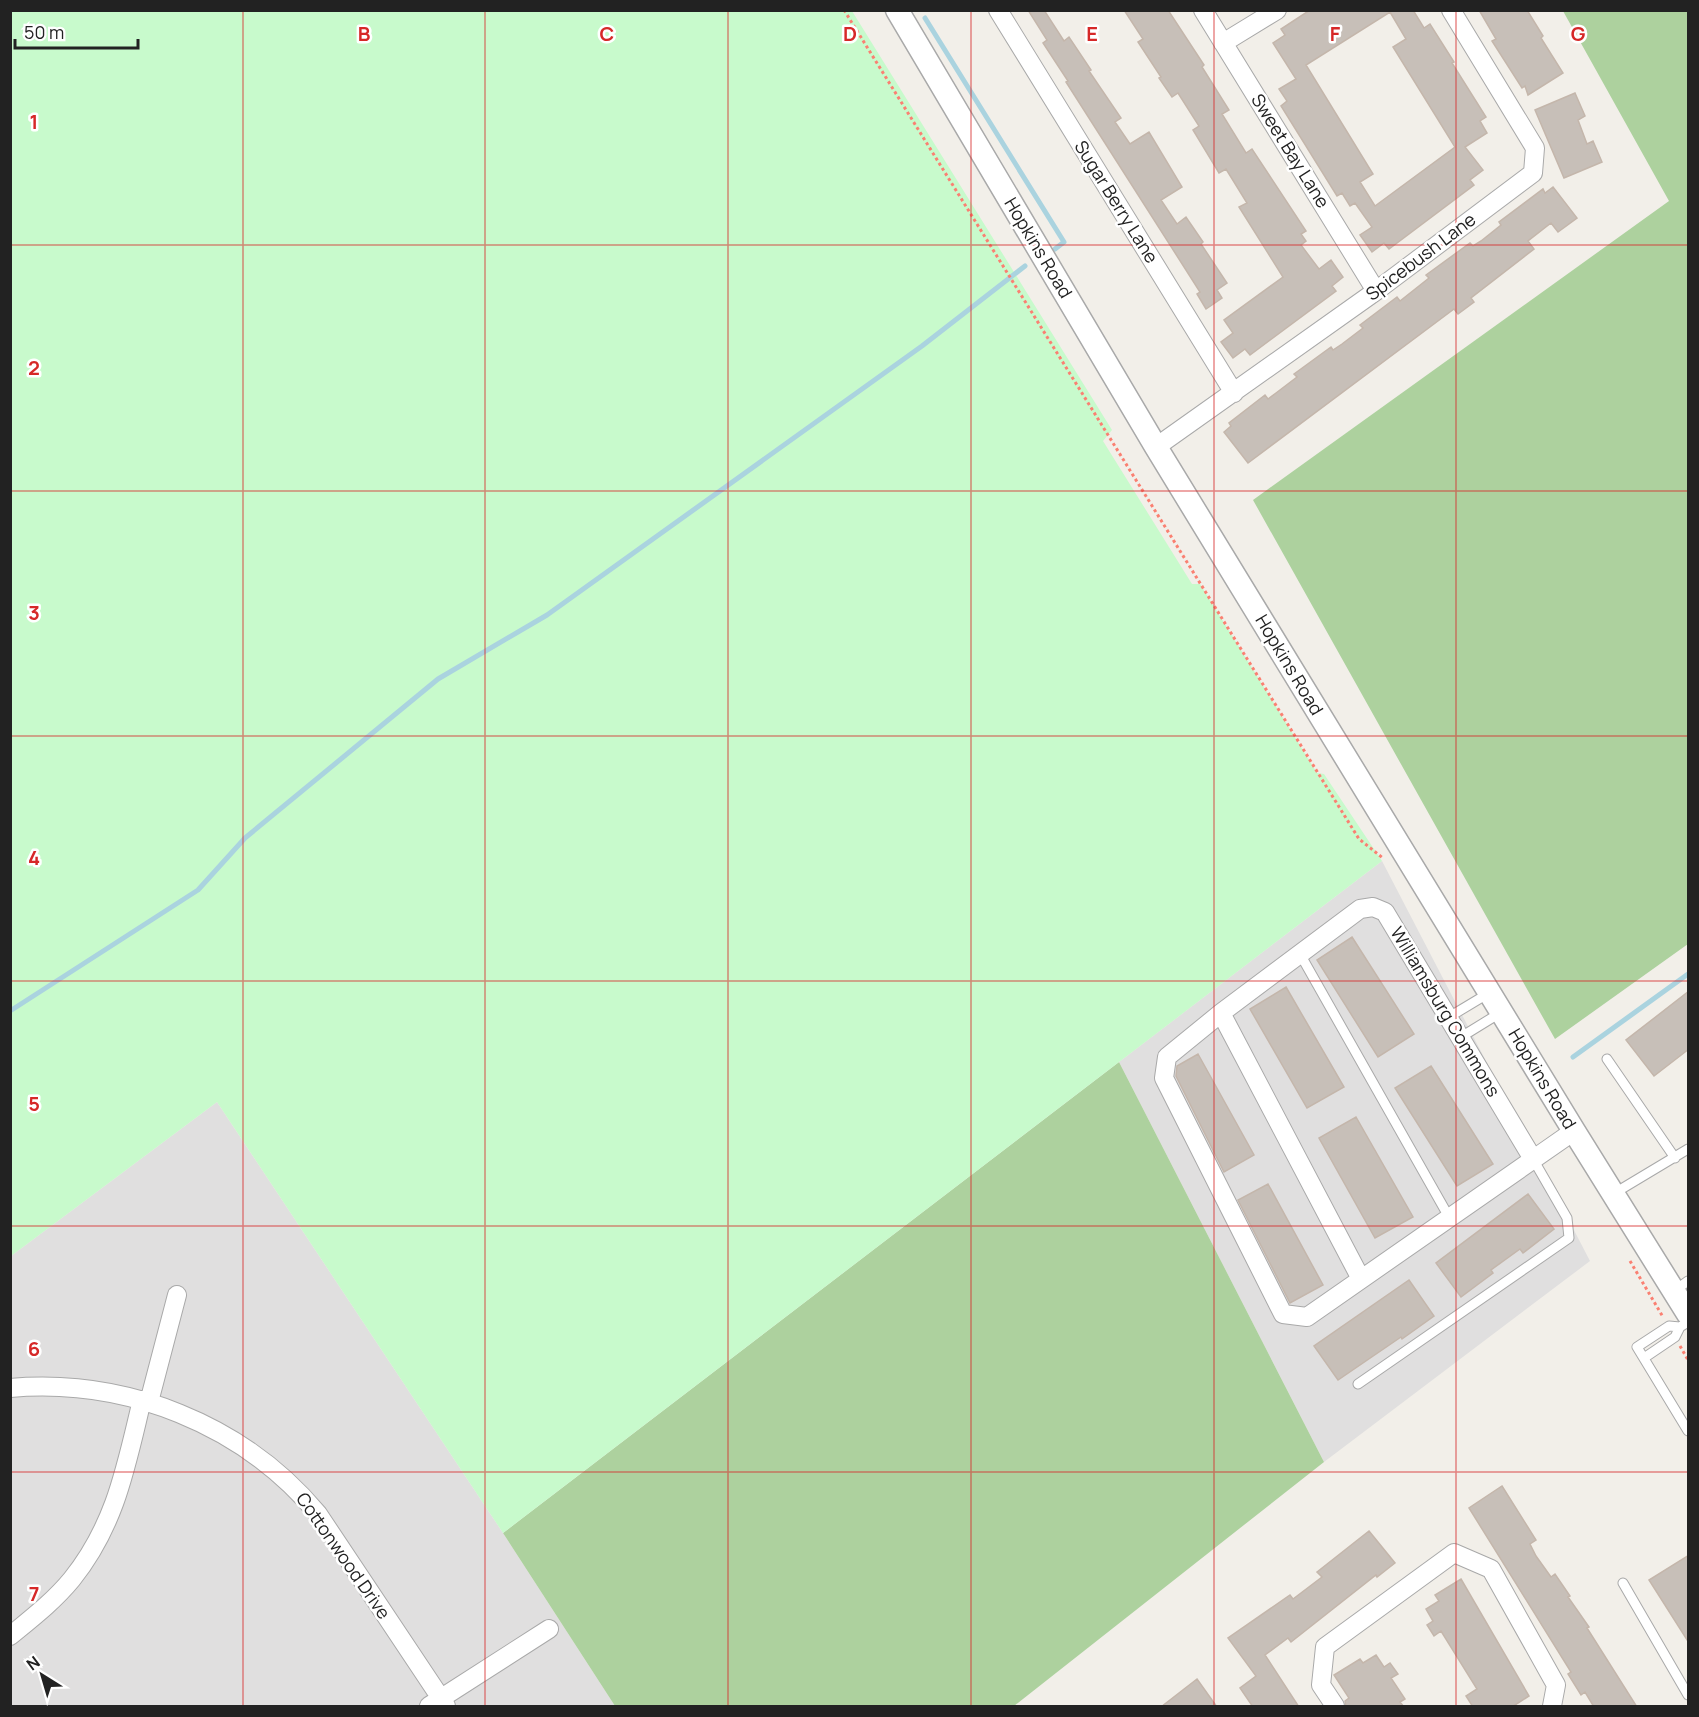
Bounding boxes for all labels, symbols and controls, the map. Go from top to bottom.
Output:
scale bar [15,12,138,50]
text: 50 m [24,20,64,44]
text: B [358,20,371,47]
text: C [600,20,614,47]
text: D [843,20,857,47]
text: E [1086,20,1098,47]
text: F [1330,20,1341,47]
text: G [1571,20,1586,47]
street label: Sweet Bay Lane [1246,89,1336,212]
text: 1 [30,108,38,135]
street label: Sugar Berry Lane [1069,136,1164,267]
street label: Hopkins Road [999,193,1078,302]
street label: Spicebush Lane [1361,207,1480,305]
text: 2 [28,354,40,381]
text: 3 [28,599,40,626]
street label: Hopkins Road [1250,610,1329,719]
text: 4 [28,844,40,871]
street label: Williamsburg Commons [1385,922,1506,1101]
street label: Hopkins Road [1503,1024,1582,1133]
text: 5 [28,1090,40,1117]
text: 6 [28,1335,40,1362]
street label: Cottonwood Drive [291,1487,396,1623]
text: 7 [29,1580,39,1607]
north arrow [12,1645,72,1705]
text: N [22,1651,44,1675]

